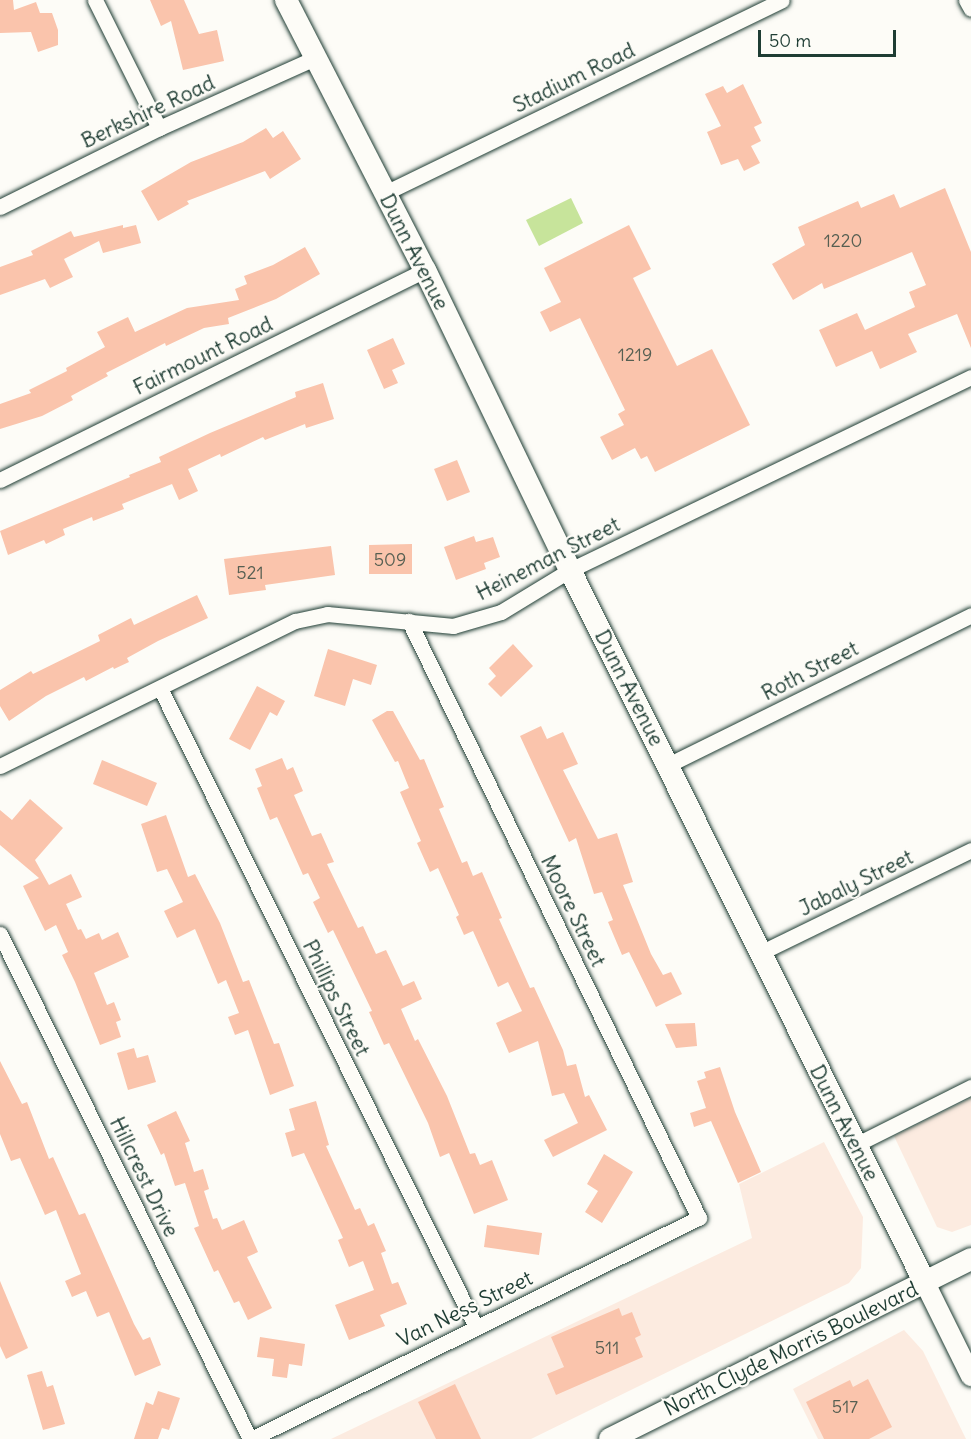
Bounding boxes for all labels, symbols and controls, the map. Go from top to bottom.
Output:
scale bar [761,18,899,56]
text: 50 m [769,29,811,52]
street label: Stadium Road [509,38,639,118]
street label: Berkshire Road [77,70,219,154]
street label: Dunn Avenue [374,190,454,314]
house number: 1220 [824,230,862,252]
street label: Fairmount Road [129,311,277,401]
house number: 1219 [618,344,652,366]
street label: Heineman Street [472,512,624,606]
house number: 509 [374,549,406,571]
house number: 521 [236,562,264,584]
street label: Dunn Avenue [589,626,669,750]
street label: Roth Street [757,636,863,706]
street label: Jabaly Street [795,845,917,921]
street label: Moore Street [535,851,611,971]
street label: Phillips Street [297,936,375,1060]
street label: Dunn Avenue [804,1061,884,1185]
street label: Hillcrest Drive [104,1113,184,1241]
street label: Van Ness Street [393,1265,537,1353]
street label: North Clyde Morris Boulevard [660,1276,922,1422]
house number: 511 [595,1337,619,1359]
house number: 517 [832,1396,858,1418]

